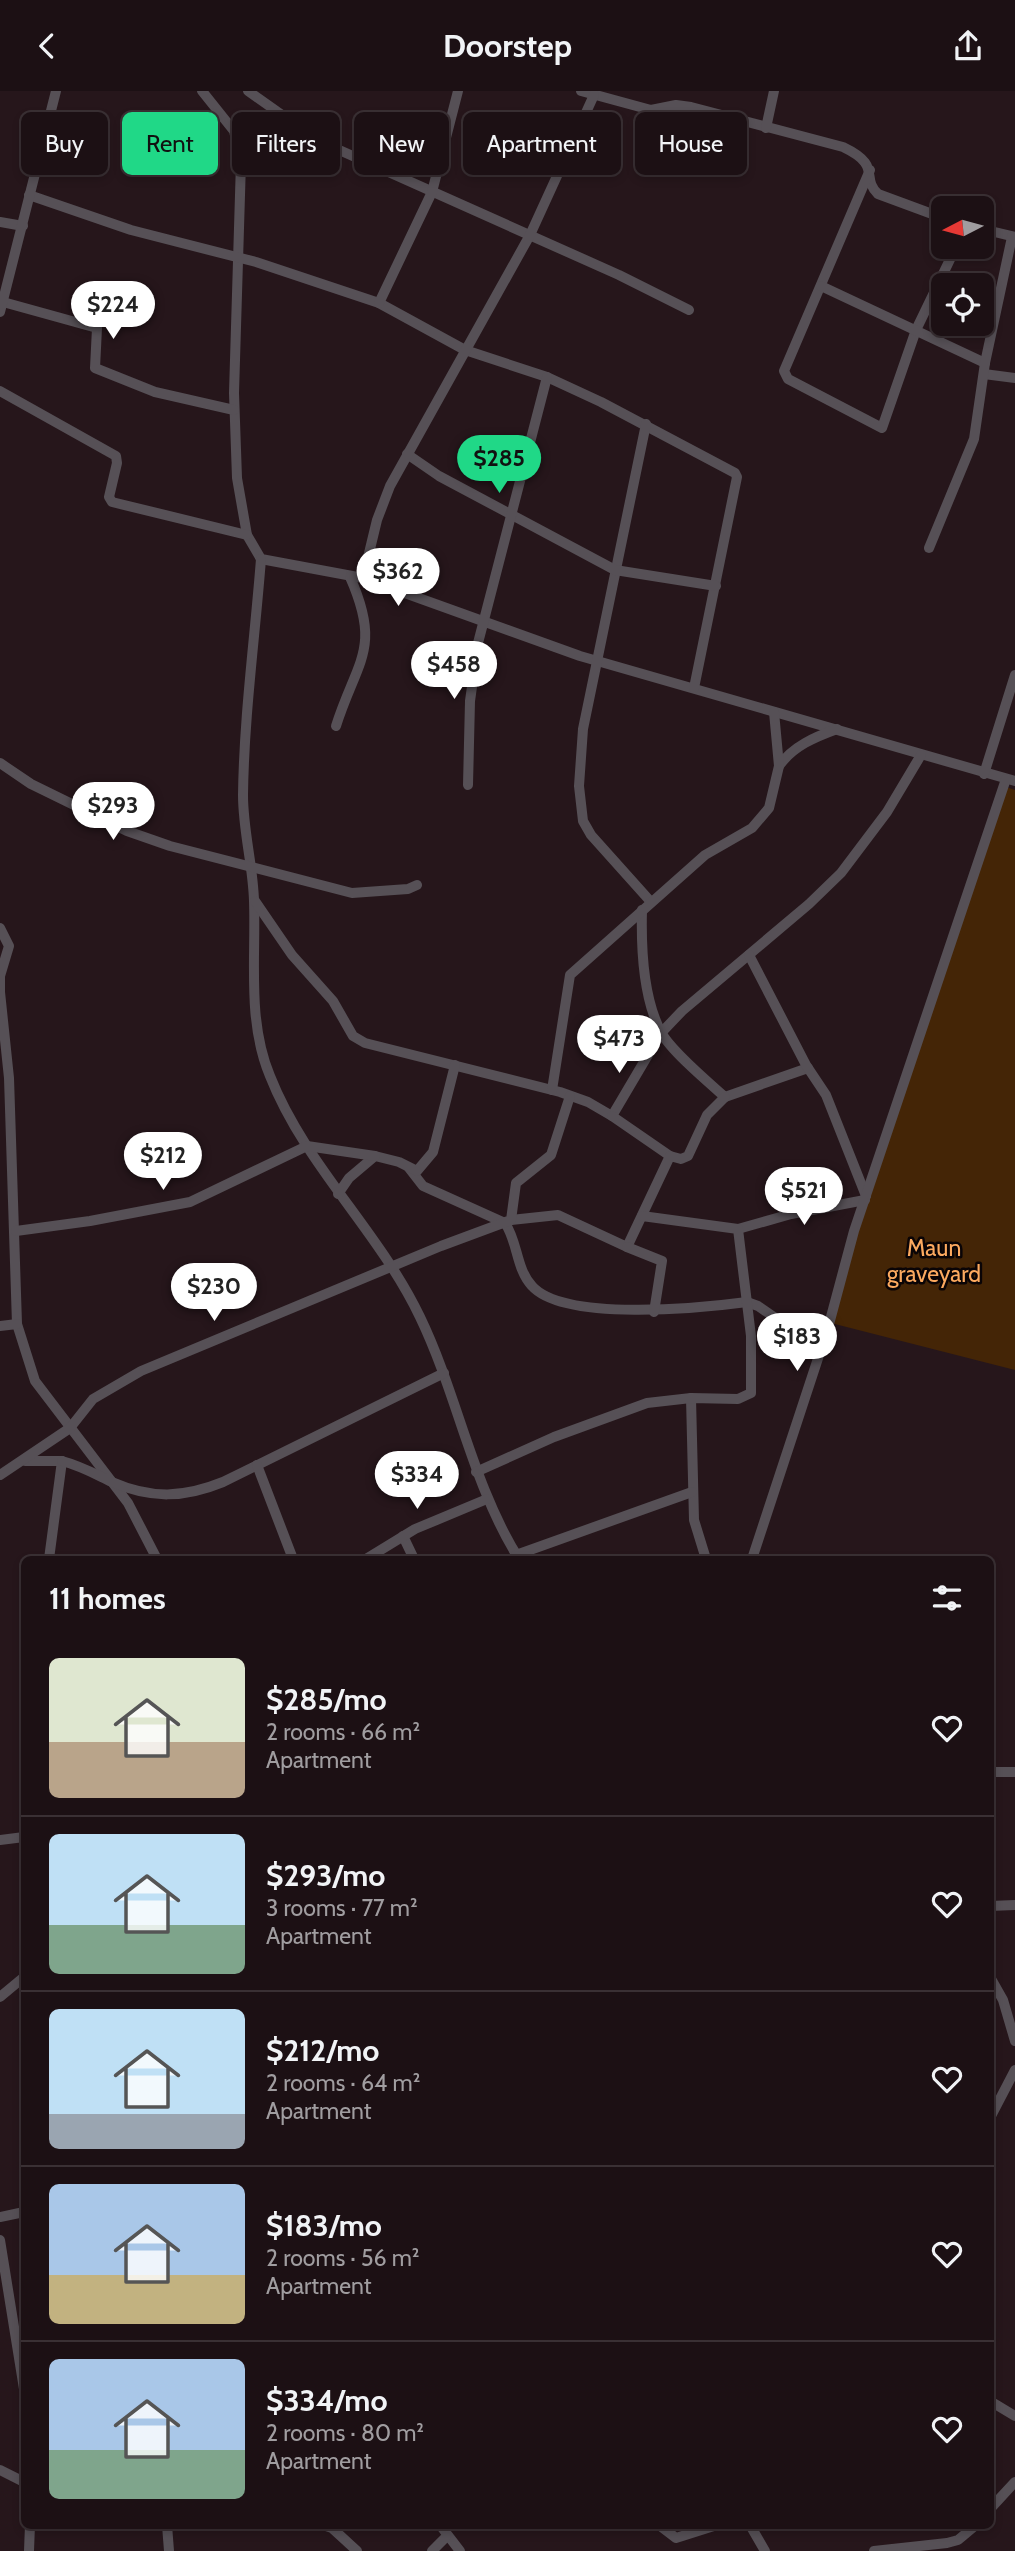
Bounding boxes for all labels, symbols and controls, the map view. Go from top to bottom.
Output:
text: Doorstep [443,26,572,65]
icon: back [28,27,66,65]
icon: share [949,27,987,65]
chip: Buy [21,112,108,175]
chip: Rent [122,112,218,175]
chip: Filters [232,112,340,175]
chip: New [354,112,449,175]
chip: Apartment [463,112,621,175]
chip: House [635,112,747,175]
north arrow [931,196,994,259]
map controls [931,196,994,336]
button: locate [931,273,994,336]
pin: $224 [72,281,154,341]
text: $224 [87,290,139,318]
pin: $285 [458,435,540,495]
text: $285 [473,444,525,472]
pin: $362 [357,549,439,608]
text: $362 [373,557,423,585]
pin: $458 [413,641,495,701]
text: $458 [427,650,481,678]
pin: $293 [72,783,154,842]
text: $293 [88,791,138,819]
pin: $473 [578,1016,660,1075]
text: $473 [593,1024,645,1052]
pin: $212 [122,1133,204,1192]
text: $212 [140,1141,186,1169]
pin: $521 [763,1167,845,1227]
text: $521 [781,1176,827,1204]
park label: Maun graveyard [887,1234,981,1288]
pin: $230 [173,1263,255,1323]
text: $230 [187,1272,241,1300]
pin: $183 [756,1313,838,1373]
text: $183 [773,1322,821,1350]
pin: $334 [376,1451,458,1511]
text: $334 [391,1460,443,1488]
icon: filters [928,1579,966,1617]
text: 11 homes [49,1580,166,1617]
text: $285/mo [266,1681,387,1718]
icon: home [105,1686,189,1770]
icon: heart [928,1709,966,1747]
text: 2 rooms · 66 m² [266,1718,420,1746]
text: Apartment [266,1746,371,1774]
text: $293/mo [266,1857,385,1894]
icon: home [105,1862,189,1946]
icon: heart [928,1885,966,1923]
text: 3 rooms · 77 m² [266,1894,418,1922]
text: Apartment [266,1922,371,1950]
text: $212/mo [266,2032,379,2069]
icon: home [105,2037,189,2121]
icon: heart [928,2060,966,2098]
text: 2 rooms · 64 m² [266,2069,420,2097]
text: Apartment [266,2097,371,2125]
text: $183/mo [266,2207,382,2244]
icon: home [105,2212,189,2296]
icon: heart [928,2235,966,2273]
text: 2 rooms · 56 m² [266,2244,420,2272]
text: Apartment [266,2272,371,2300]
text: $334/mo [266,2382,388,2419]
icon: home [105,2387,189,2471]
icon: heart [928,2410,966,2448]
text: 2 rooms · 80 m² [266,2419,424,2447]
text: Apartment [266,2447,371,2475]

